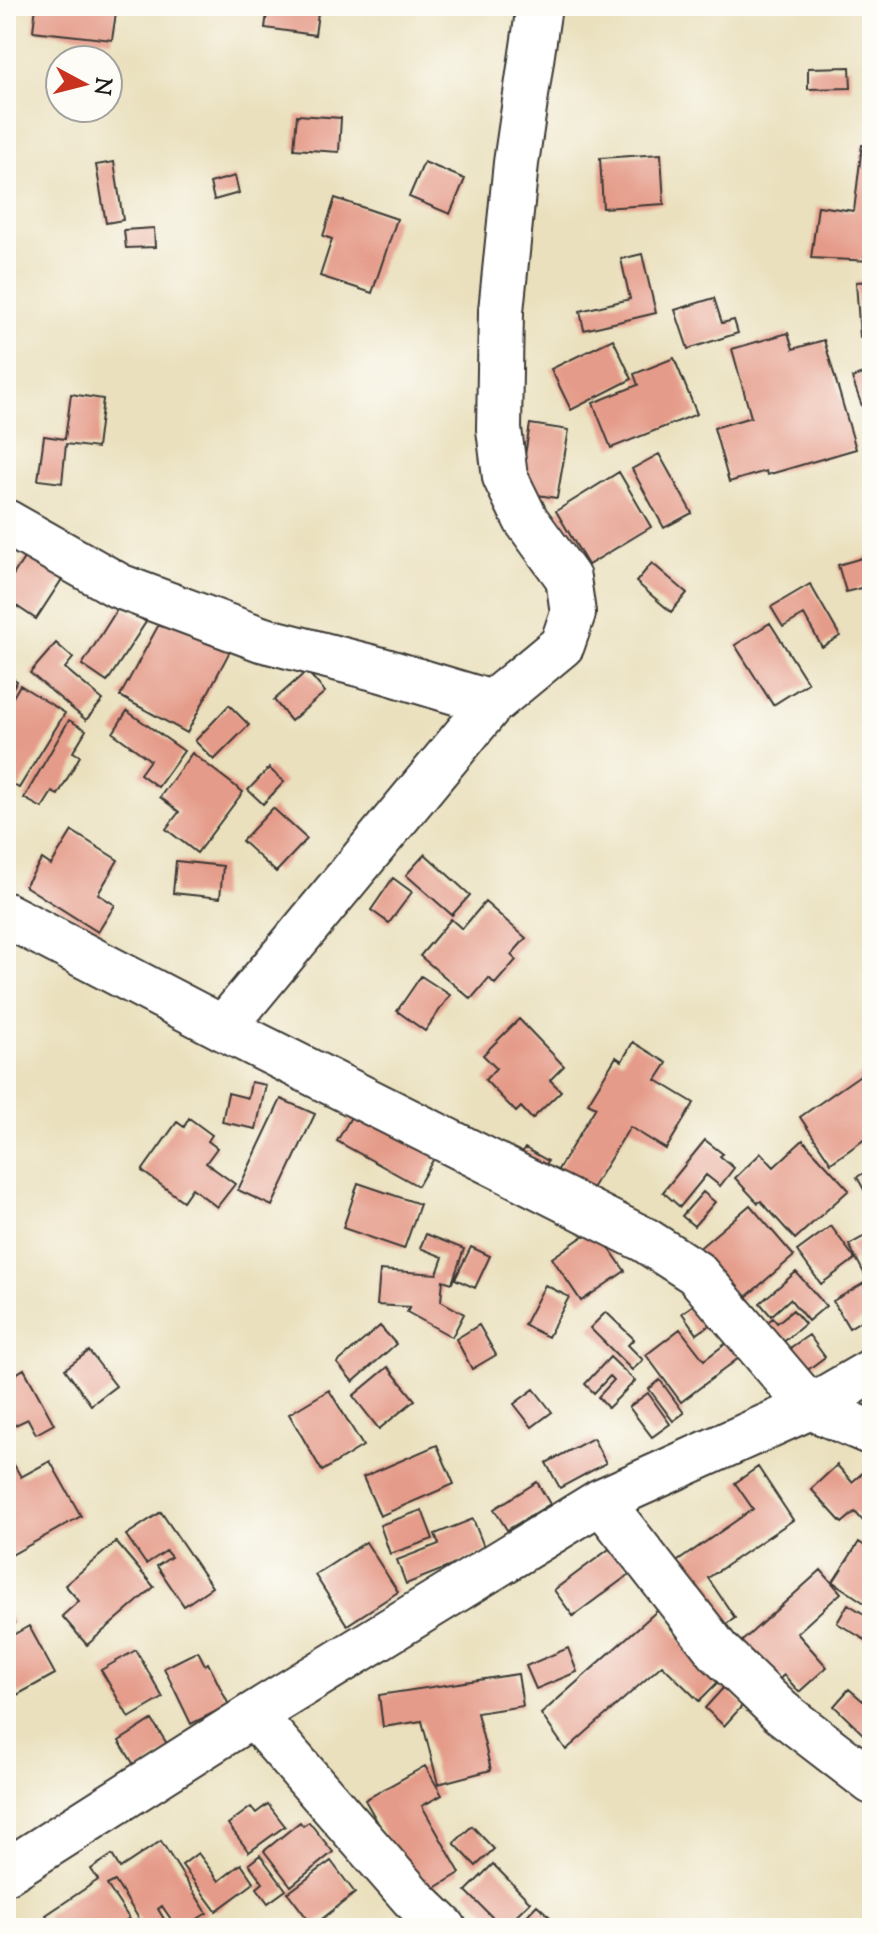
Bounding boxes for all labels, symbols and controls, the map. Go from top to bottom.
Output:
north arrow [44,44,124,124]
text: N [84,75,118,97]

